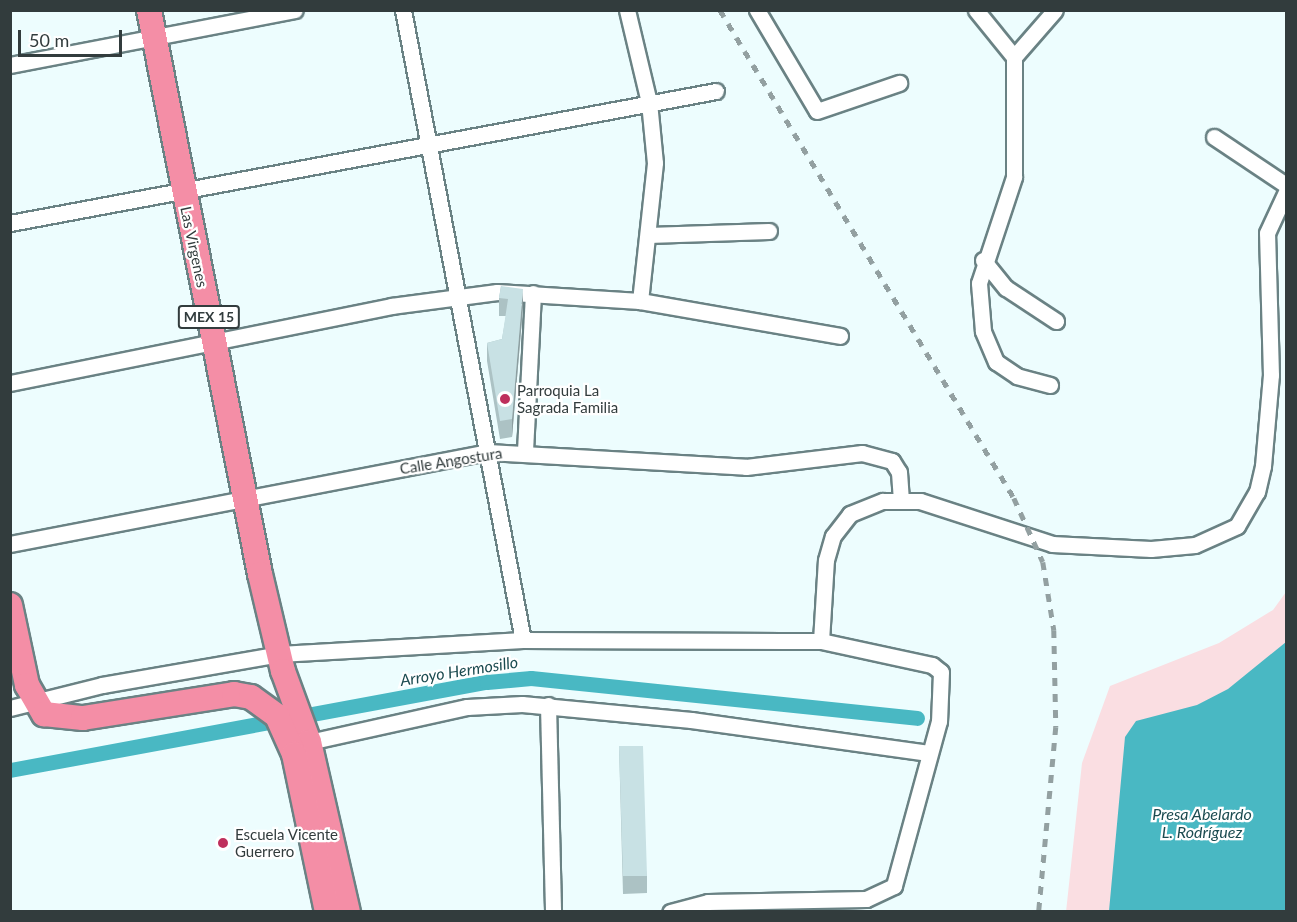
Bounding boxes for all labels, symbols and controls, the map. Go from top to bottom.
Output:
scale bar [21,18,124,56]
text: 50 m [29,29,69,51]
street label: Las Virgenes [177,205,211,289]
road number: MEX 15 [178,306,240,328]
place label: Parroquia La Sagrada Familia [517,381,618,416]
marker: Parroquia La Sagrada Familia [498,392,512,406]
street label: Calle Angostura [398,444,504,478]
water label: Arroyo Hermosillo [399,652,519,690]
water label: Presa Abelardo L. Rodríguez [1152,804,1252,842]
place label: Escuela Vicente Guerrero [235,825,339,860]
marker: Escuela Vicente Guerrero [216,836,230,850]

